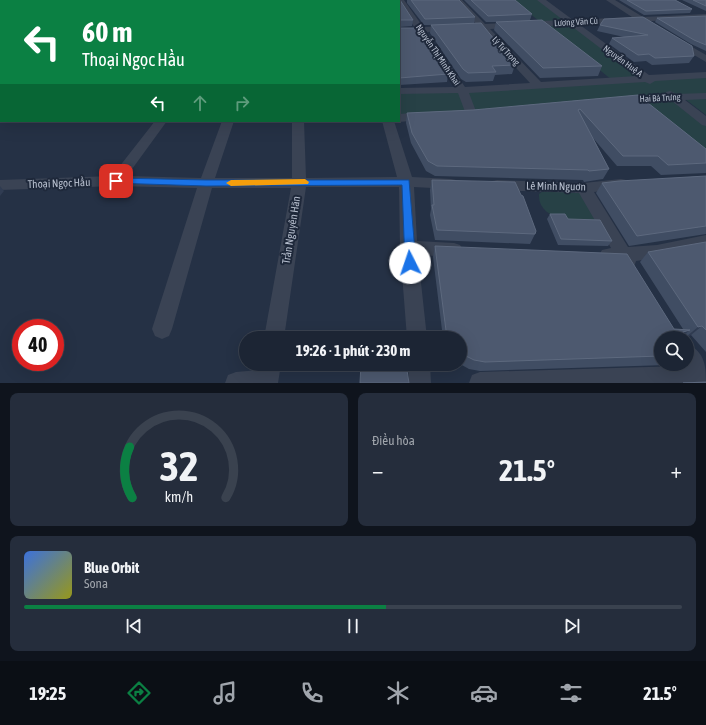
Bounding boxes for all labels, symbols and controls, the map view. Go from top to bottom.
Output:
icon: left [16,16,68,68]
text: 60 m [82,16,132,48]
street label: Lương Vãn Cù [554,16,598,28]
street label: Nguyễn Thị Minh Khai [414,22,463,87]
street label: Lý Tự Trọng [490,35,522,68]
street label: Nguyễn Huệ A [601,43,646,79]
text: Thoại Ngọc Hầu [82,49,185,70]
icon: left [147,92,169,114]
icon: ahead [189,92,211,114]
icon: right [231,92,253,114]
street label: Hai Bà Trưng [639,92,681,104]
pin [99,164,133,198]
icon: arrive [105,170,127,192]
street label: Thoại Ngọc Hầu [27,176,91,191]
street label: Lê Minh Nguơn [526,179,586,193]
street label: Trần Nguyên Hãn [280,195,302,265]
position arrow [389,242,431,284]
speed limit sign: 40 [12,319,64,371]
map controls [654,331,694,371]
button: search [654,331,694,371]
text: 19:26 · 1 phút · 230 m [296,342,410,359]
text: Điều hòa [372,433,415,448]
text: 32 [159,441,199,489]
text: 21.5° [499,453,555,487]
text: − [372,457,383,483]
text: + [671,457,682,483]
text: km/h [165,488,193,504]
text: Blue Orbit [84,559,139,576]
text: Sona [84,576,108,591]
icon: previous [123,615,145,637]
icon: pause [342,615,364,637]
icon: next [561,615,583,637]
icon: directions [125,679,153,707]
icon: music [211,679,239,707]
icon: phone [298,679,326,707]
icon: climate [384,679,412,707]
icon: car [470,679,498,707]
icon: filters [557,679,585,707]
text: 19:25 [29,683,66,704]
text: 21.5° [643,683,677,704]

